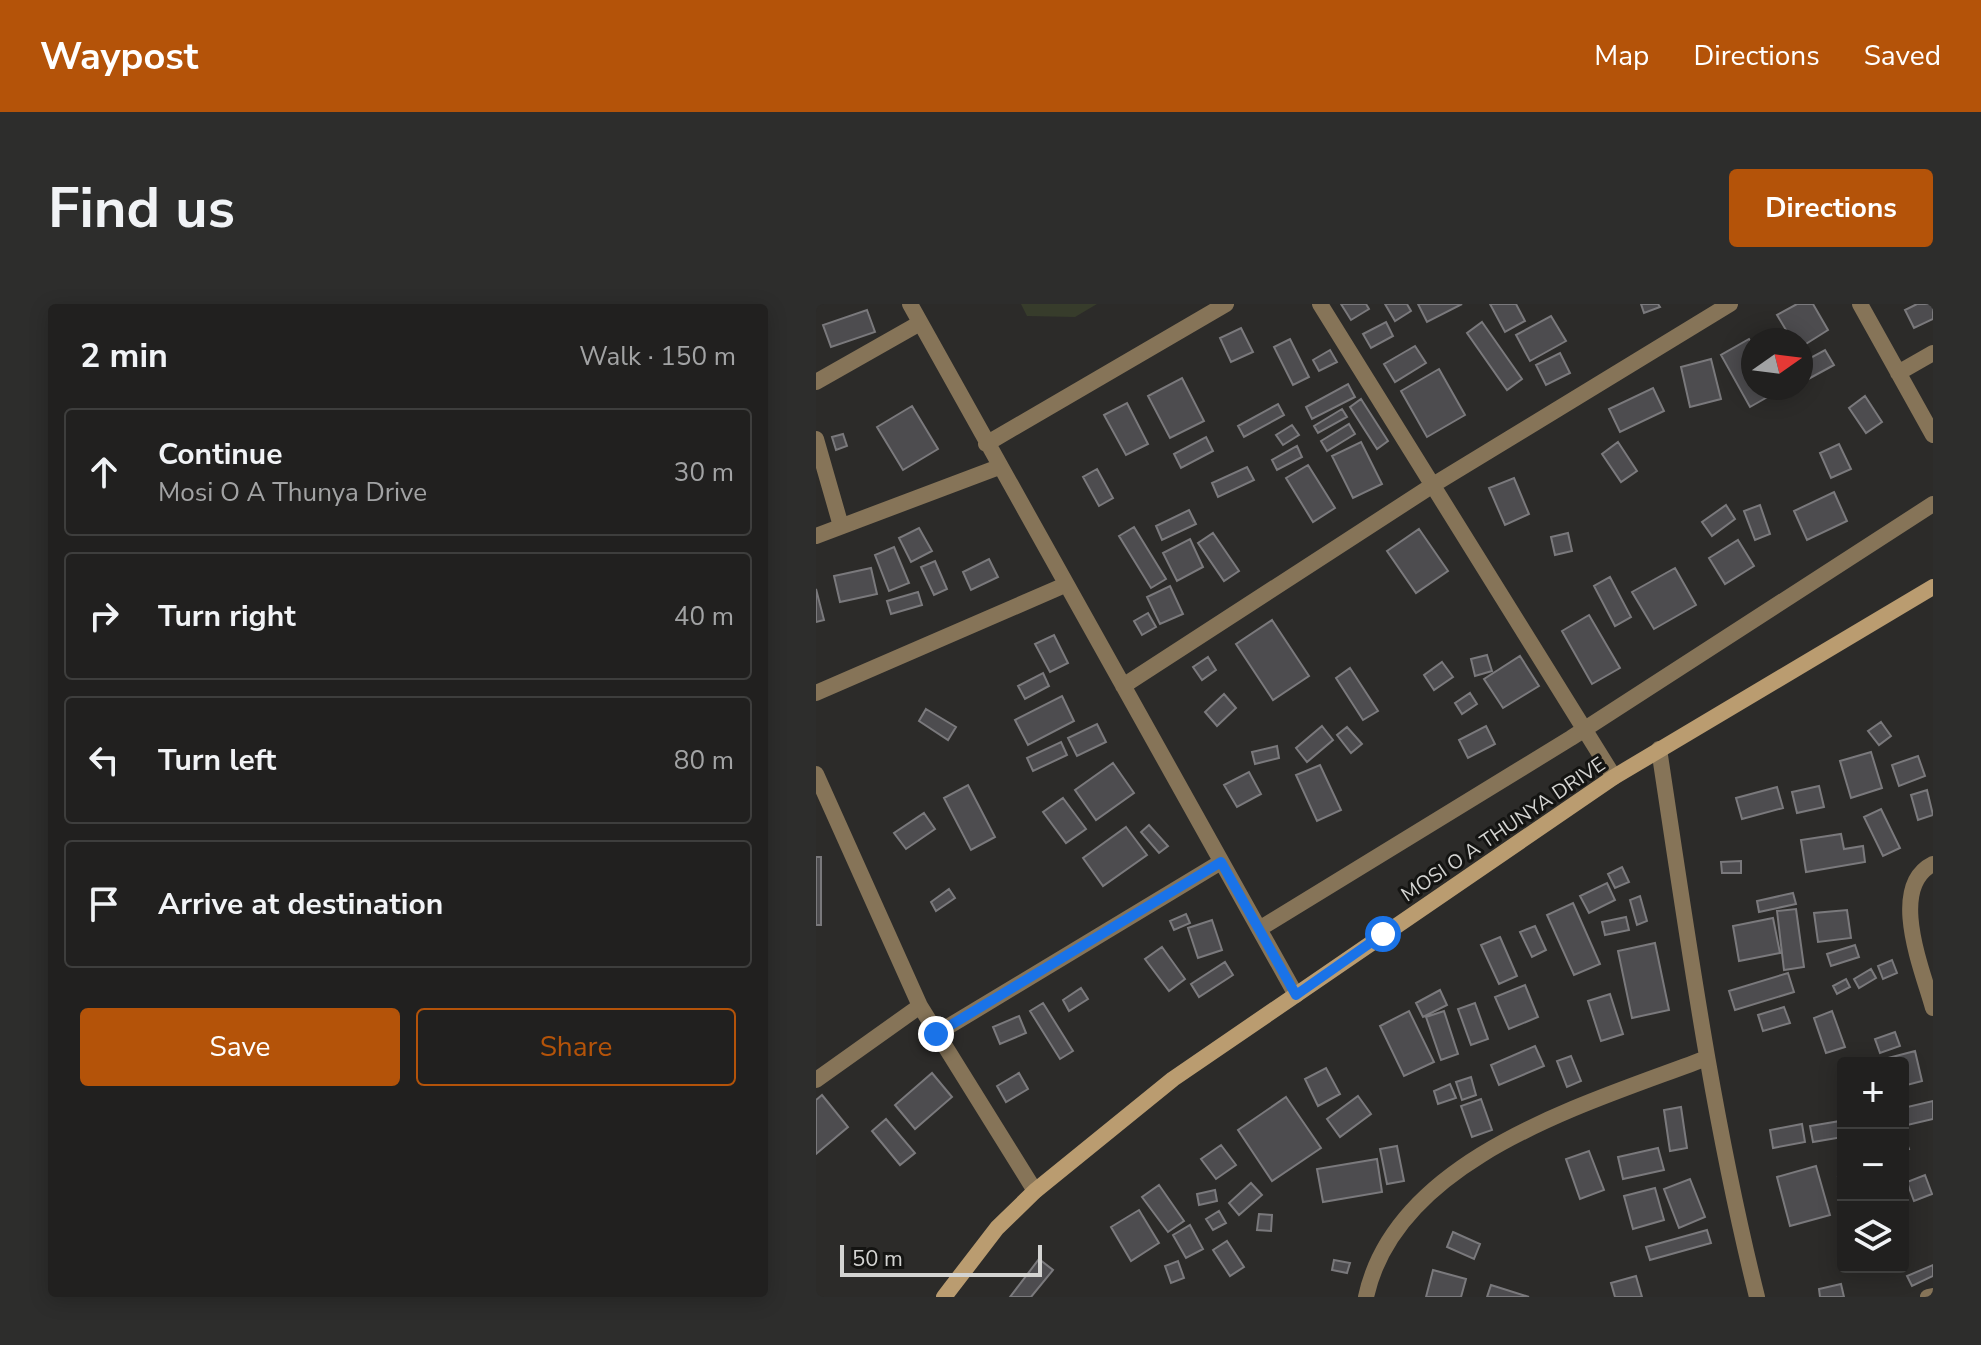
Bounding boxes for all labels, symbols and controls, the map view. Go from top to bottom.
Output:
text: Waypost [40,31,198,82]
text: Map [1594,37,1649,75]
text: Directions [1693,37,1820,75]
text: Saved [1864,37,1941,75]
button: Directions [1729,169,1933,247]
text: Find us [48,170,235,247]
north arrow [1741,328,1813,400]
text: 2 min [80,333,168,379]
text: Walk · 150 m [579,339,736,374]
text: Continue [158,434,283,475]
icon: ahead [82,450,126,494]
text: 30 m [674,455,734,490]
text: Mosi O A Thunya Drive [158,475,427,510]
icon: right [82,594,126,638]
text: Turn right [158,596,296,637]
text: 40 m [674,599,734,634]
icon: left [82,738,126,782]
text: Turn left [158,740,276,781]
text: 80 m [674,743,734,778]
street label: MOSI O A THUNYA DRIVE [1396,751,1611,908]
icon: arrive [82,882,126,926]
text: Arrive at destination [158,884,443,925]
route start [1365,916,1401,952]
button: Save [80,1008,400,1086]
button: Share [416,1008,736,1086]
route end [918,1016,954,1052]
map controls [1837,1057,1909,1273]
button: + [1837,1057,1909,1129]
button: − [1837,1129,1909,1201]
button: layers [1837,1201,1909,1273]
scale bar [840,1241,1042,1277]
text: 50 m [852,1244,903,1274]

